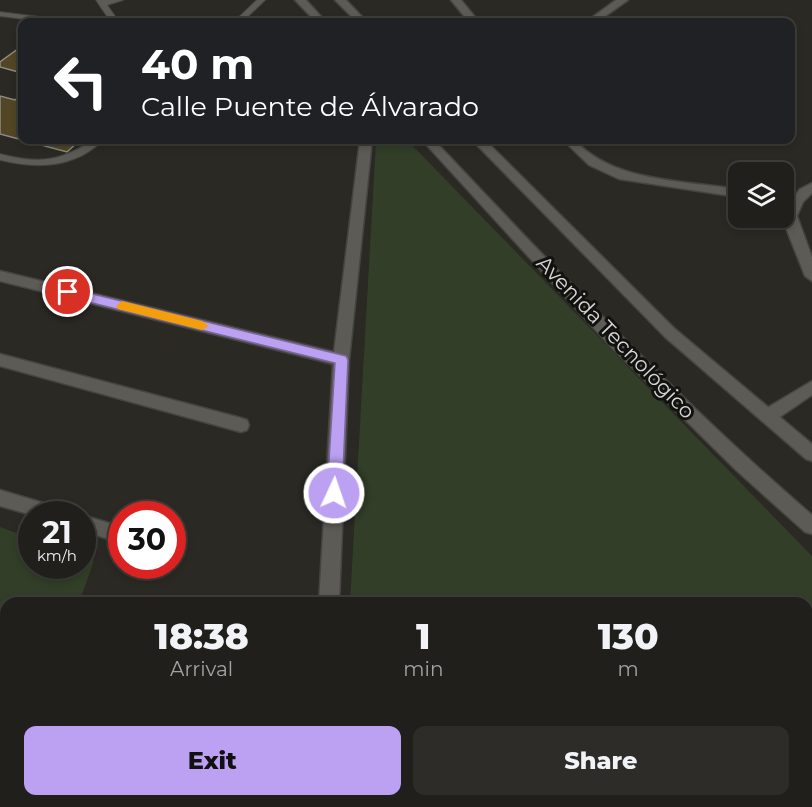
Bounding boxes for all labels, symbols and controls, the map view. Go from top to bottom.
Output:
text: 40 m [141,38,254,90]
icon: left [42,42,120,120]
text: Calle Puente de Álvarado [141,90,479,123]
map controls [728,162,794,228]
button: layers [728,162,794,228]
street label: Avenida Tecnológico [532,250,700,424]
pin [42,266,93,317]
icon: arrive [51,275,84,308]
position arrow [302,461,366,525]
speed limit sign: 30 [108,501,186,579]
text: 21 [42,514,72,551]
text: km/h [37,546,77,565]
text: 18:38 [154,614,249,658]
text: 1 [416,614,431,658]
text: 130 [598,614,659,658]
text: Arrival [170,657,233,681]
text: min [403,657,443,681]
text: m [618,657,639,681]
button: Exit [24,726,401,795]
button: Share [413,726,789,795]

